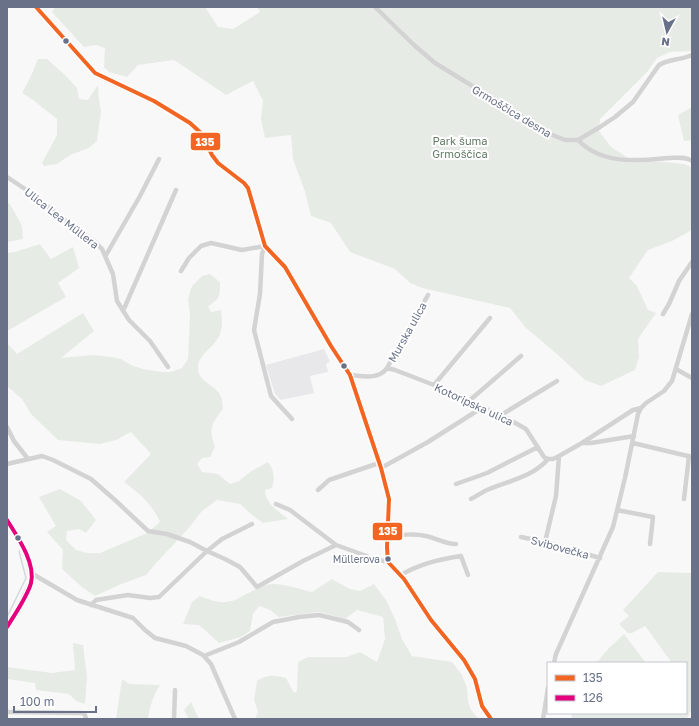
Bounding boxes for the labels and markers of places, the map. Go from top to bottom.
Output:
unlabelled marker [61,36,71,46]
unlabelled marker [339,361,349,371]
unlabelled marker [13,533,23,543]
place label: Müllerova [333,553,380,565]
marker: Müllerova [383,554,393,564]

